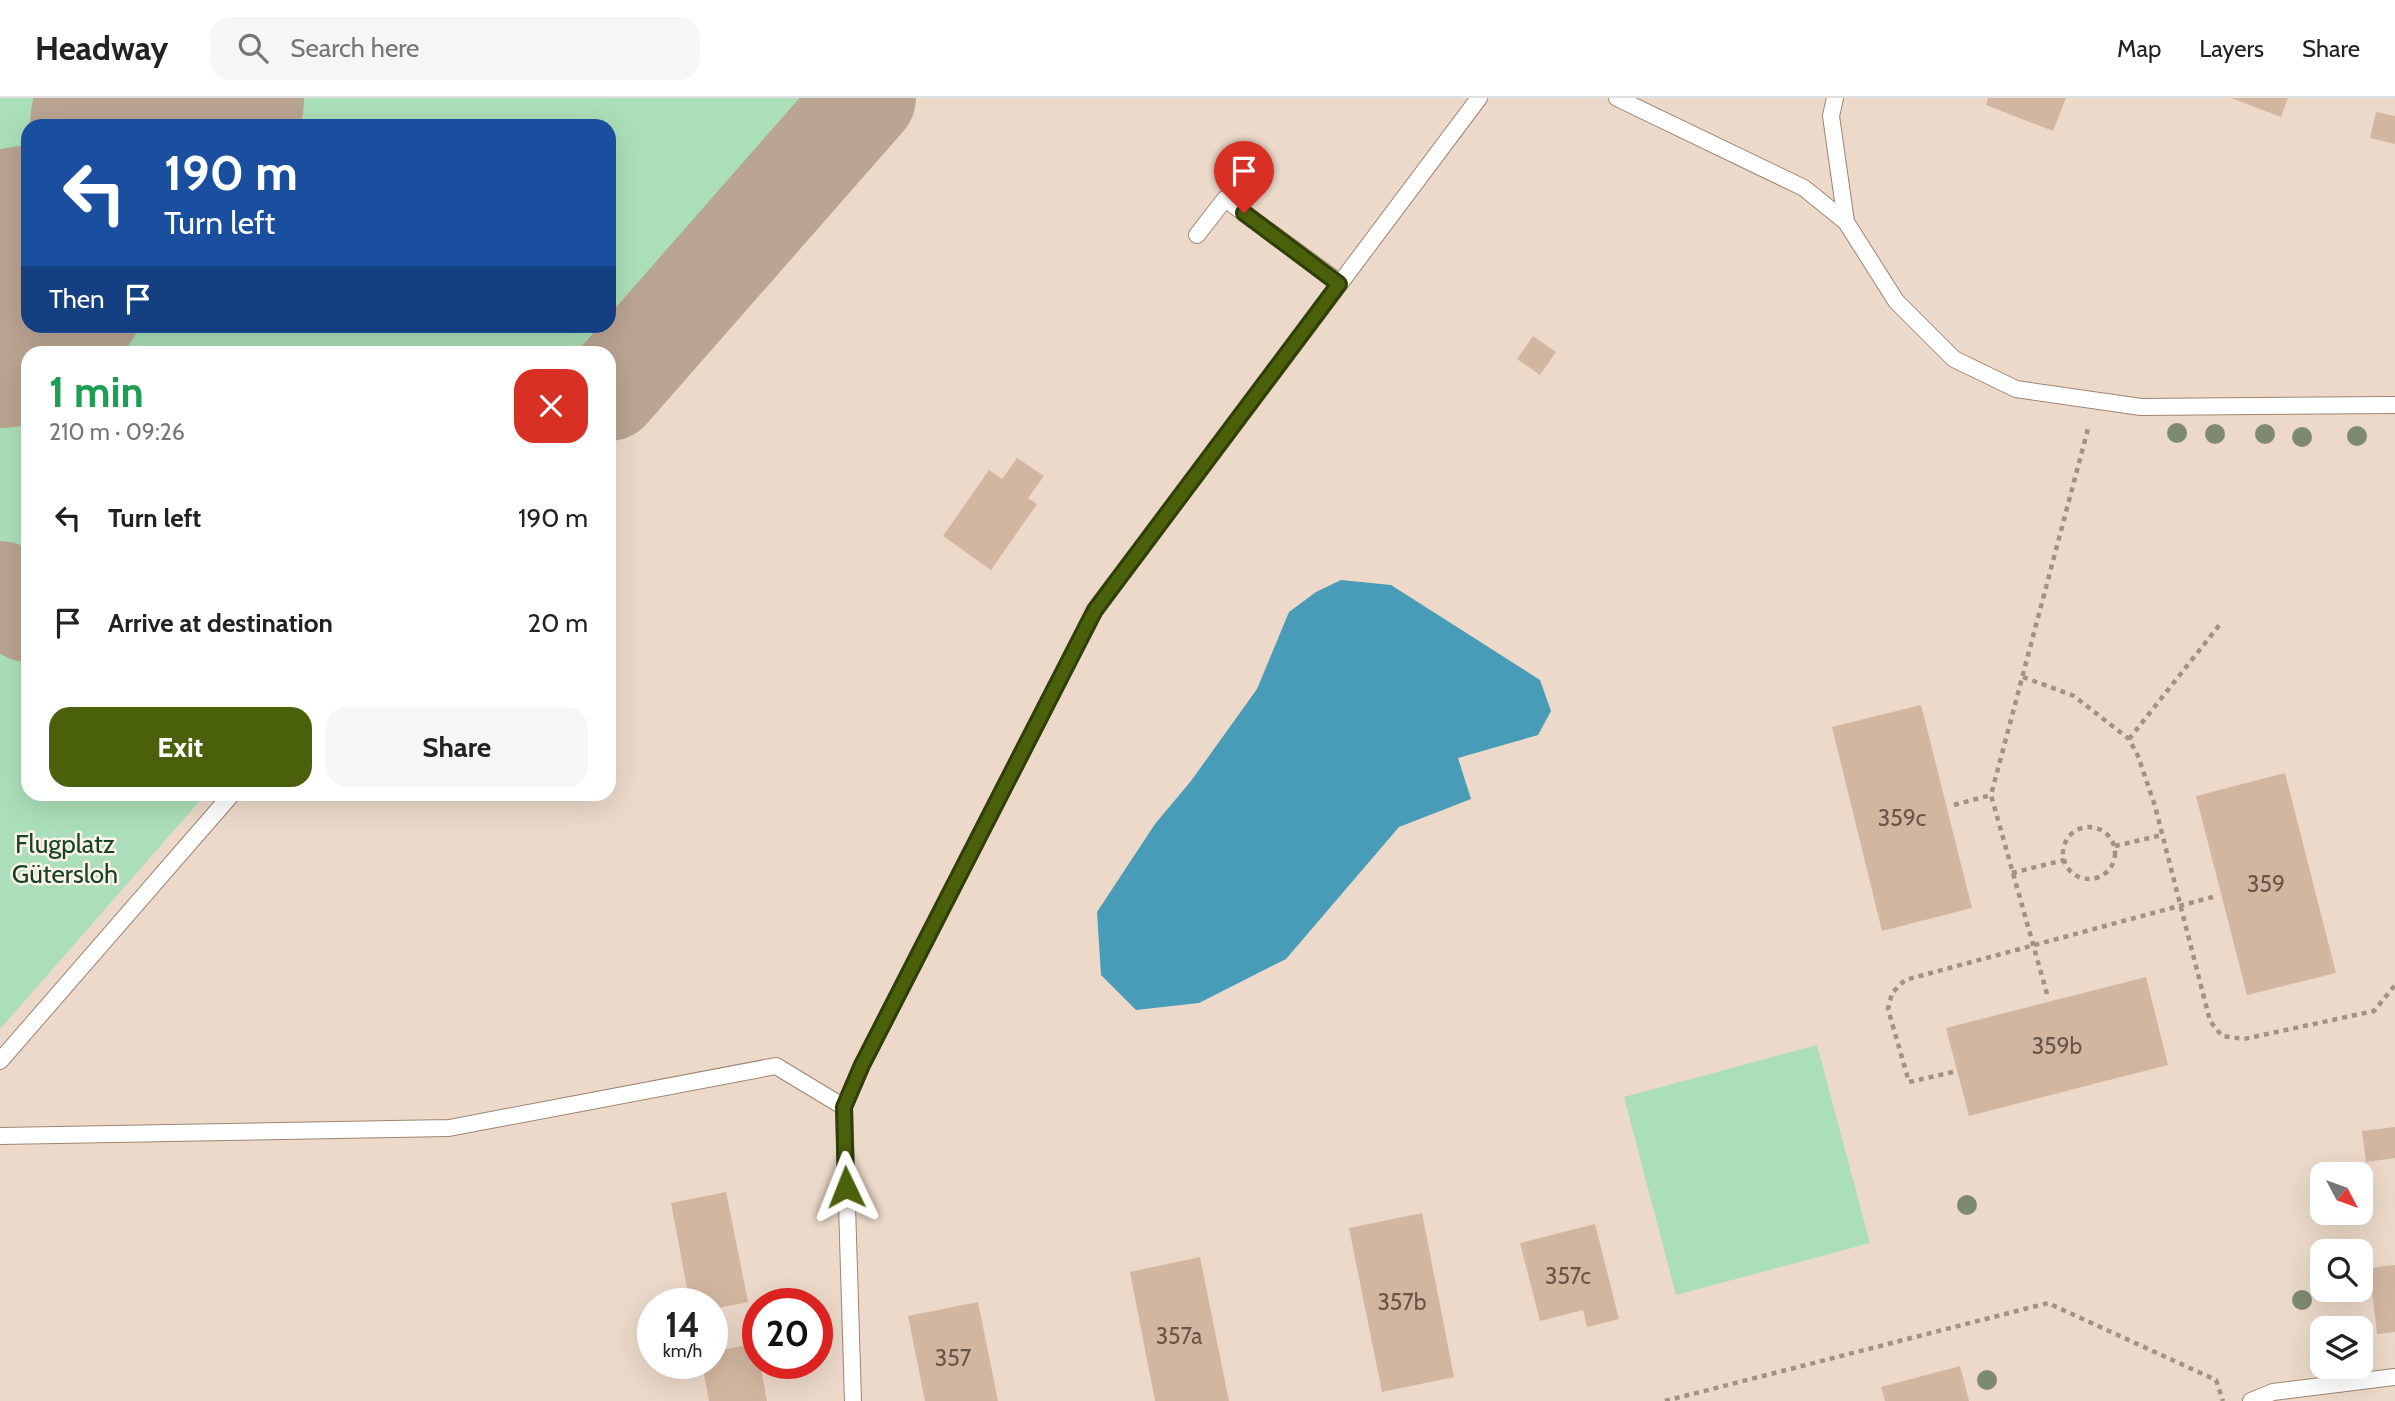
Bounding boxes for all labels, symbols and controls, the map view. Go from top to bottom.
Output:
search box [210,17,700,80]
text: Headway [35,28,168,68]
icon: search [234,29,272,67]
text: Search here [290,32,419,64]
text: Map [2117,34,2161,63]
text: Layers [2199,34,2264,63]
text: Share [2302,34,2360,63]
pin [1214,141,1274,213]
text: 190 m [164,143,298,202]
icon: left [49,147,140,238]
icon: arrive [1225,152,1263,190]
text: Turn left [164,203,275,242]
icon: arrive [119,280,157,318]
text: Then [49,283,105,315]
text: 1 min [49,366,144,418]
button: close [514,369,588,443]
text: 210 m · 09:26 [49,418,185,446]
icon: left [49,499,87,537]
text: Turn left [108,502,201,534]
text: 190 m [518,502,588,534]
icon: arrive [49,604,87,642]
text: Arrive at destination [108,607,333,639]
text: 20 m [528,607,588,639]
button: Exit [49,707,312,787]
button: Share [326,707,588,787]
house number: 359c [1878,804,1926,832]
park label: Flugplatz Gütersloh [12,828,118,890]
house number: 359 [2247,870,2285,898]
house number: 359b [2032,1032,2083,1060]
position arrow [809,1150,883,1224]
north arrow [2310,1162,2373,1225]
map controls [2310,1162,2373,1379]
button: search [2310,1239,2373,1302]
house number: 357c [1545,1262,1591,1290]
speed limit sign: 20 [742,1288,833,1379]
house number: 357b [1377,1288,1427,1316]
text: 14 [665,1303,700,1346]
button: layers [2310,1316,2373,1379]
house number: 357a [1156,1322,1202,1350]
text: km/h [663,1340,702,1362]
house number: 357 [935,1344,972,1372]

